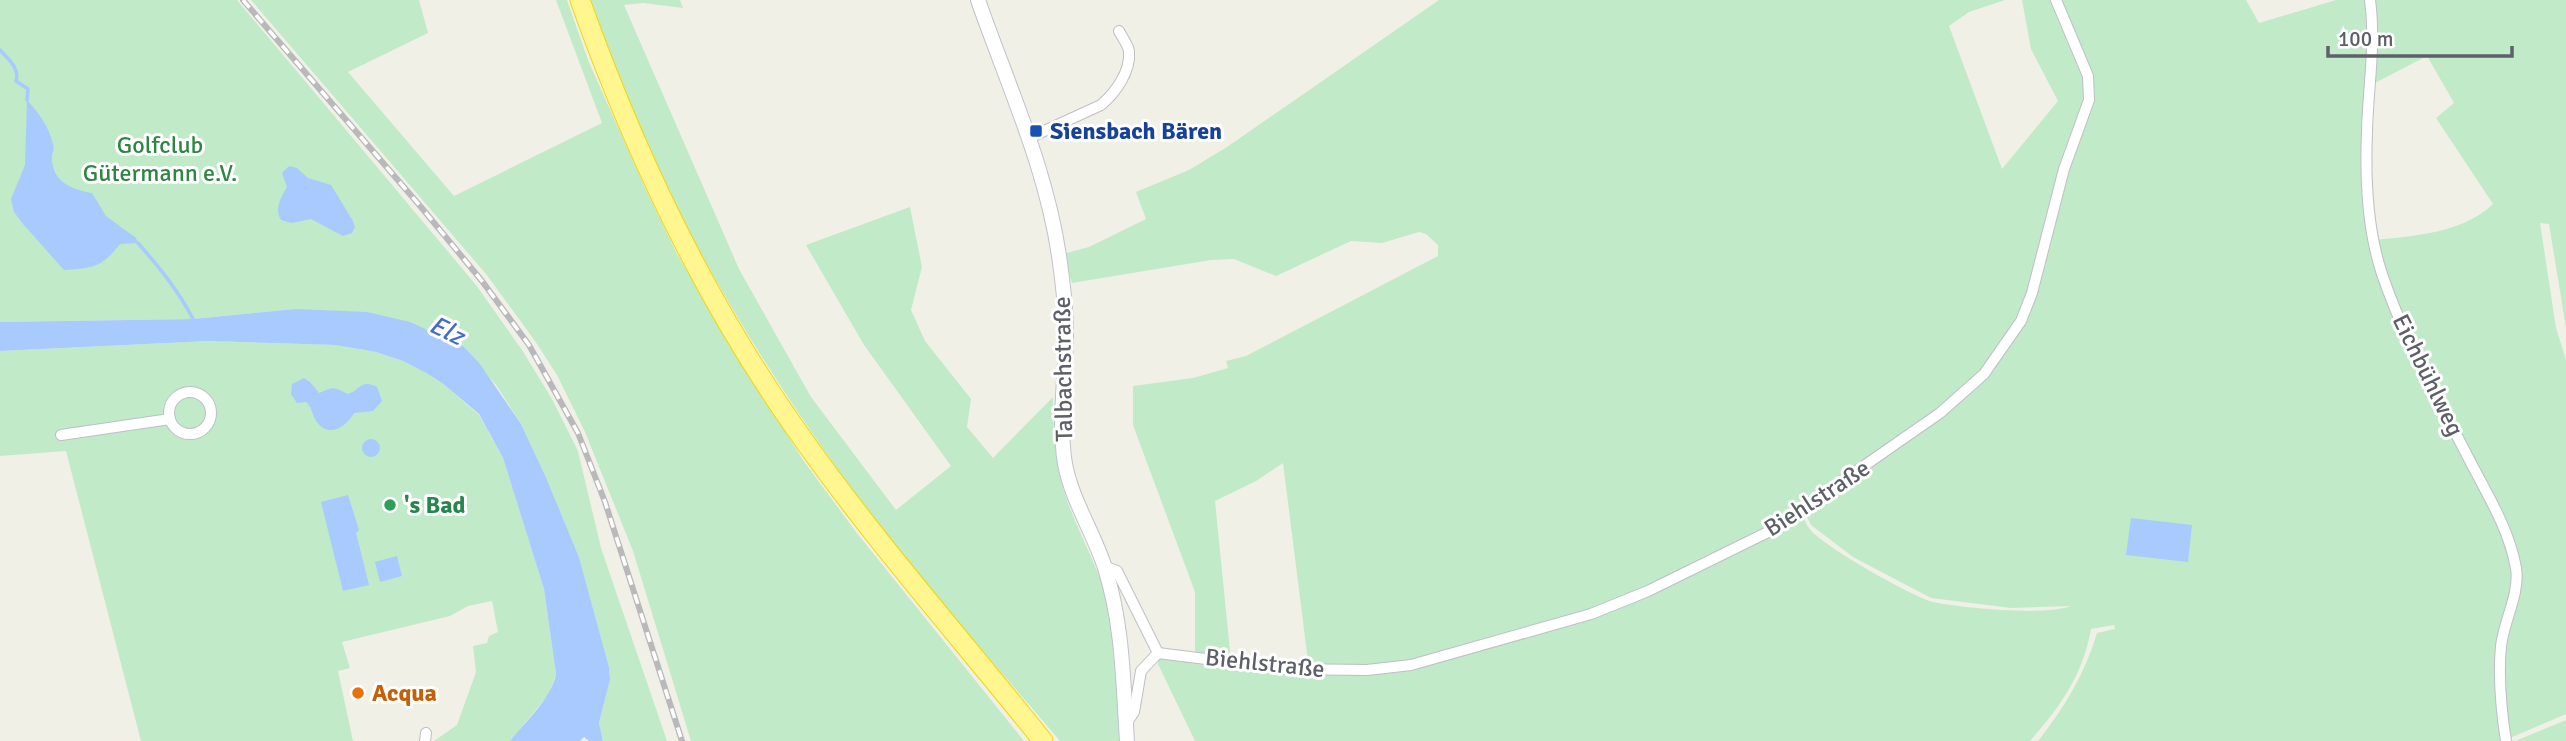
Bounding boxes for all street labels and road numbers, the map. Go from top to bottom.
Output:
street label: Talbachstraße [1047,296,1079,442]
street label: Eichbühlweg [2386,309,2470,441]
street label: Biehlstraße [1759,453,1875,543]
street label: Biehlstraße [1204,642,1326,684]

